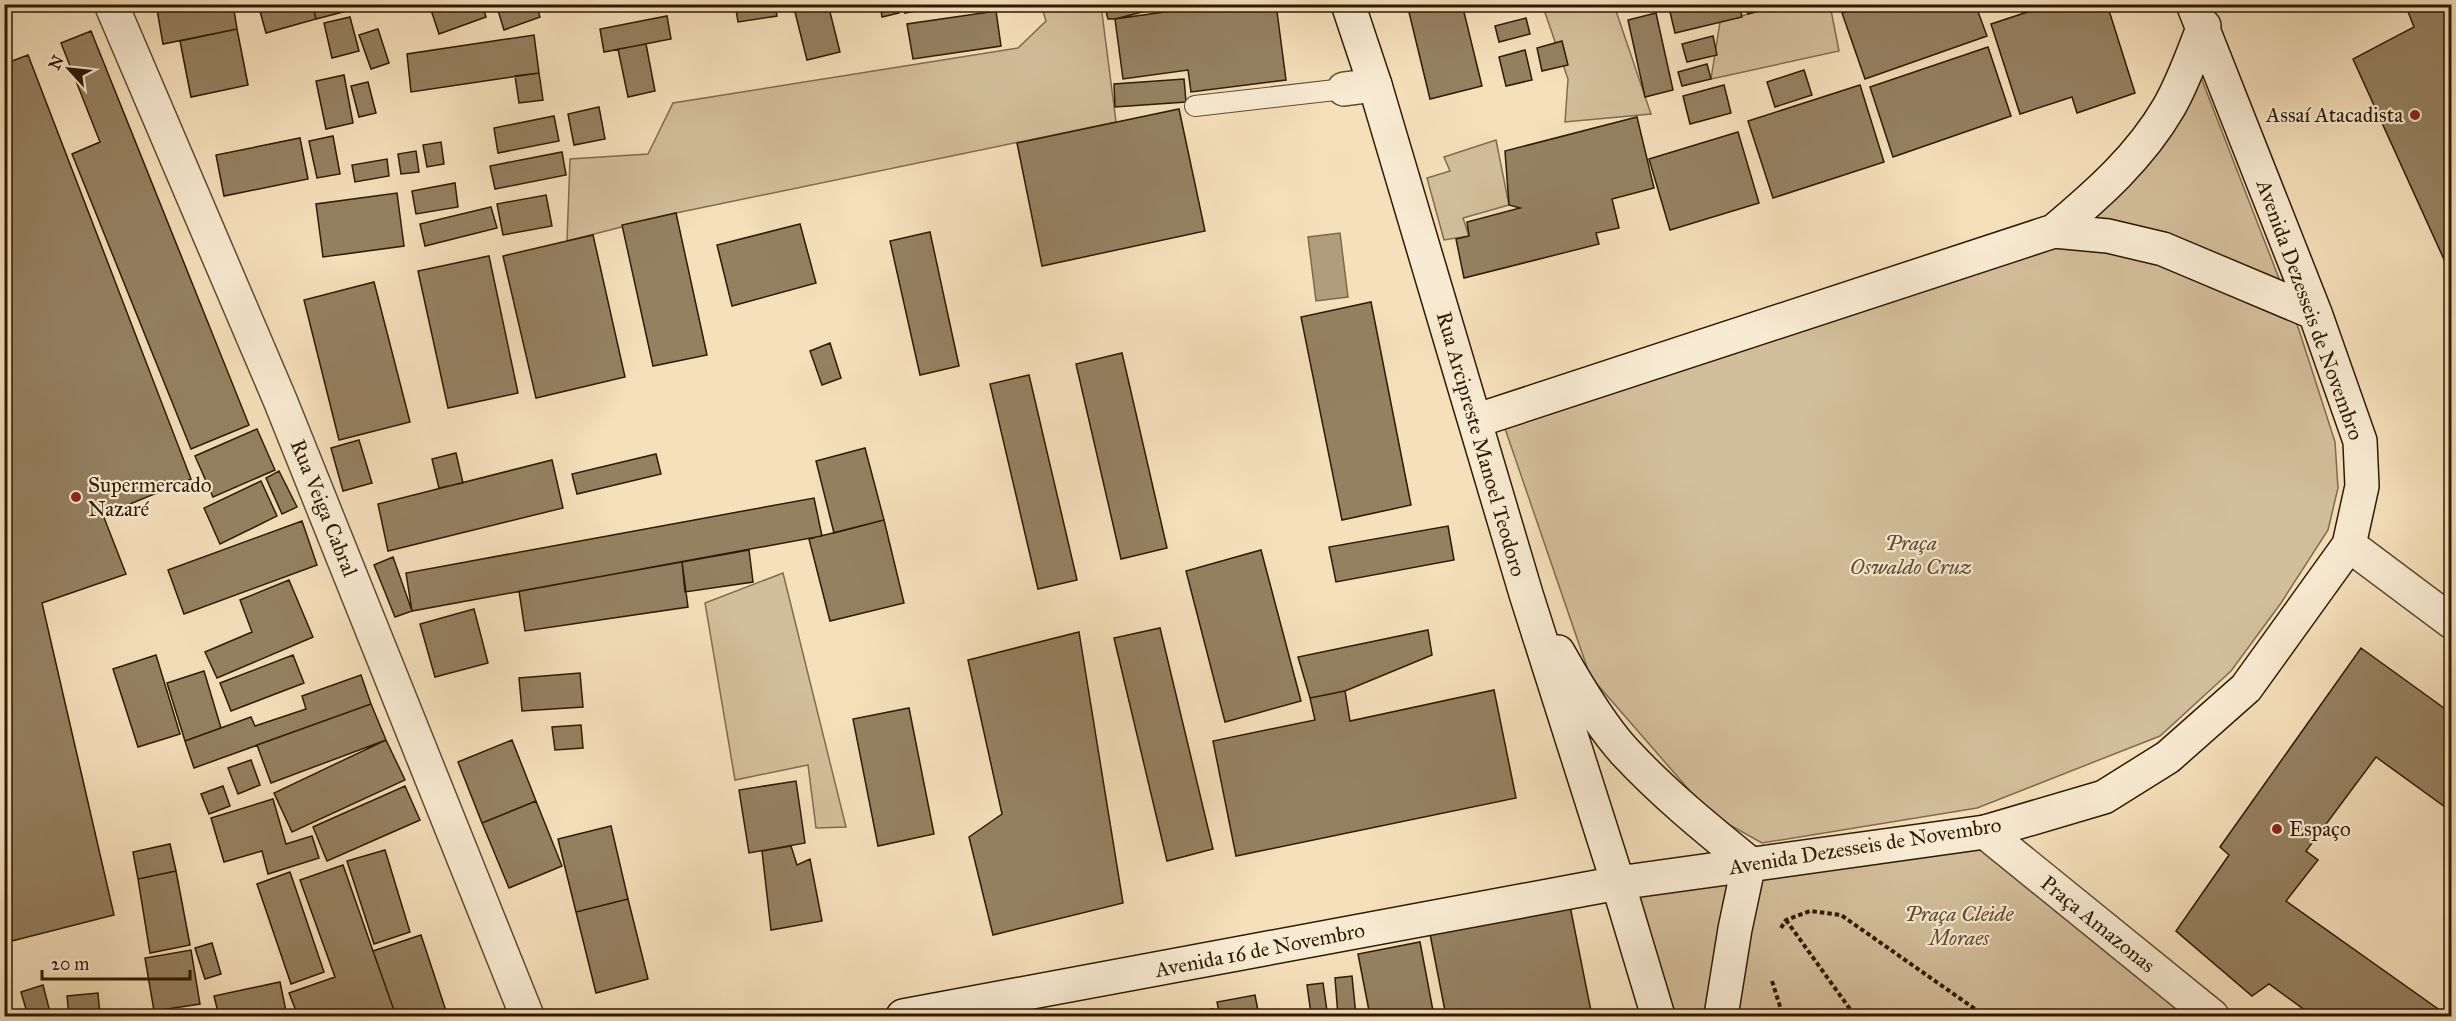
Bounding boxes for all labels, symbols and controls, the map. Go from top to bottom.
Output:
north arrow [39,39,99,99]
text: N [45,52,68,73]
place label: Assaí Atacadista [2265,102,2403,128]
marker: Assaí Atacadista [2408,108,2422,122]
street label: Avenida Dezesseis de Novembro [2250,175,2369,444]
street label: Rua Arcipreste Manoel Teodoro [1431,308,1531,580]
street label: Rua Veiga Cabral [285,436,363,581]
place label: Supermercado Nazaré [88,472,212,522]
marker: Supermercado Nazaré [69,490,83,504]
park label: Praça Oswaldo Cruz [1850,530,1972,580]
street label: Avenida Dezesseis de Novembro [1726,812,2003,881]
place label: Espaço [2289,816,2351,842]
marker: Espaço [2270,822,2284,836]
street label: Praça Amazonas [2035,870,2161,978]
park label: Praça Cleide Moraes [1905,901,2015,951]
street label: Avenida 16 de Novembro [1152,917,1367,983]
scale bar [42,943,190,981]
text: 20 m [51,953,89,975]

